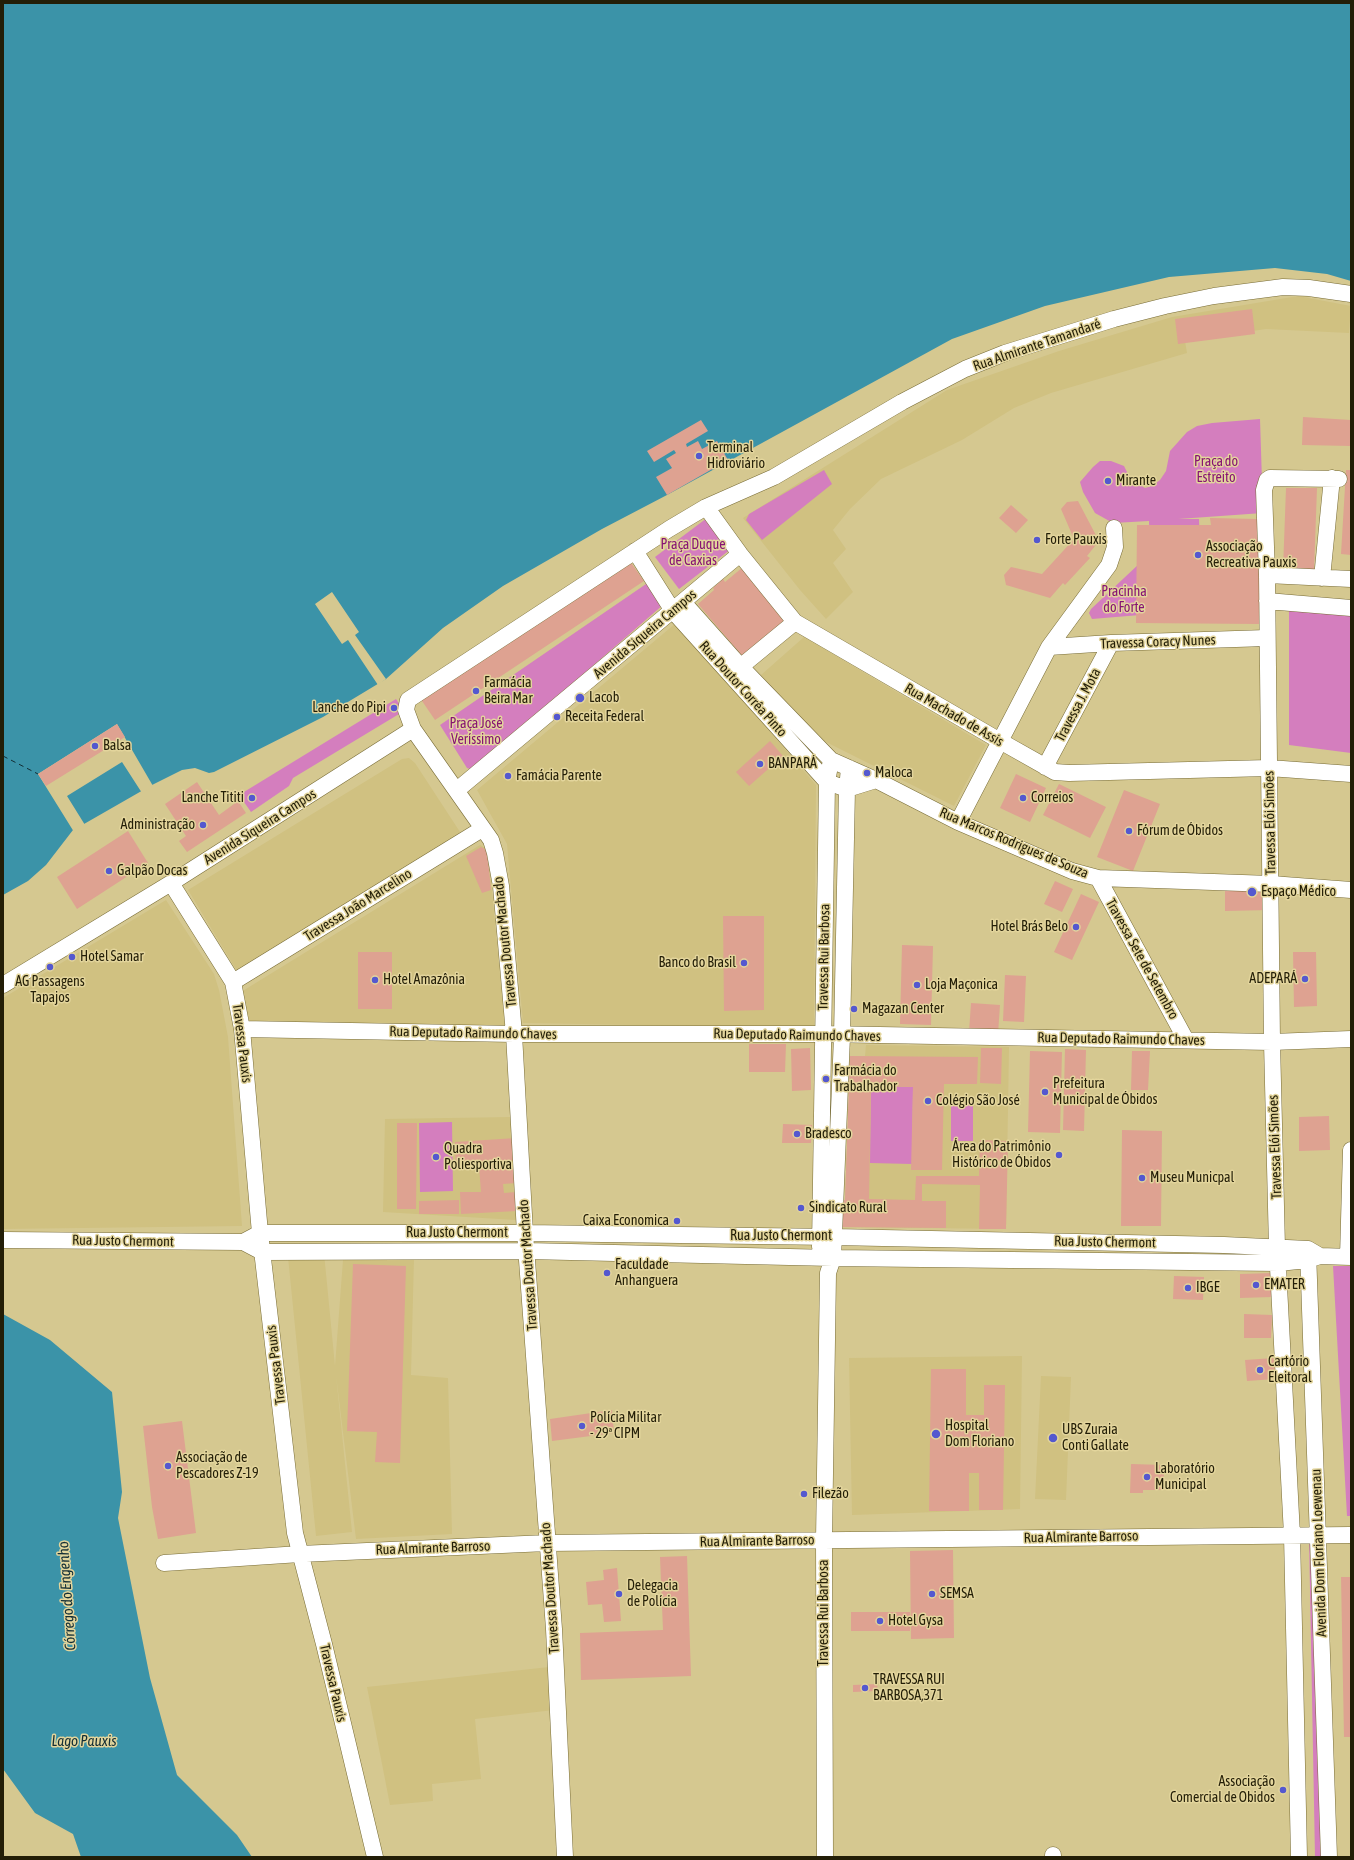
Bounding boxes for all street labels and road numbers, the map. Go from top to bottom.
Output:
street label: Rua Almirante Tamandaré [971,315,1103,375]
street label: Avenida Siqueira Campos [590,586,700,682]
street label: Travessa Coracy Nunes [1100,632,1216,652]
street label: Rua Doutor Corrêa Pinto [696,638,790,740]
street label: Travessa J. Mota [1052,665,1104,745]
street label: Rua Machado de Assis [902,680,1006,750]
street label: Travessa Elói Simões [1261,771,1279,875]
street label: Avenida Siqueira Campos [201,786,319,868]
street label: Rua Marcos Rodrigues de Souza [937,804,1091,882]
street label: Travessa João Marcelino [301,865,415,945]
street label: Travessa Doutor Machado [490,876,520,1008]
street label: Travessa Sete de Setembro [1102,896,1182,1022]
street label: Travessa Rui Barbosa [815,903,833,1011]
street label: Travessa Pauxis [229,1002,255,1084]
street label: Rua Deputado Raimundo Chaves [389,1023,557,1043]
street label: Rua Deputado Raimundo Chaves [713,1025,881,1045]
street label: Rua Deputado Raimundo Chaves [1037,1029,1205,1049]
street label: Travessa Elói Simões [1265,1095,1285,1199]
street label: Travessa Doutor Machado [515,1199,541,1331]
street label: Rua Justo Chermont [406,1225,508,1241]
street label: Rua Justo Chermont [730,1228,832,1244]
street label: Rua Justo Chermont [72,1232,174,1250]
street label: Rua Justo Chermont [1054,1233,1156,1251]
street label: Travessa Pauxis [263,1324,289,1406]
street label: Avenida Dom Floriano Loewenau [1308,1469,1330,1637]
street label: Travessa Doutor Machado [537,1522,563,1654]
street label: Rua Almirante Barroso [1023,1528,1139,1546]
street label: Rua Almirante Barroso [699,1532,815,1550]
street label: Rua Almirante Barroso [375,1538,491,1558]
street label: Travessa Rui Barbosa [816,1560,832,1666]
street label: Travessa Pauxis [316,1642,350,1724]

